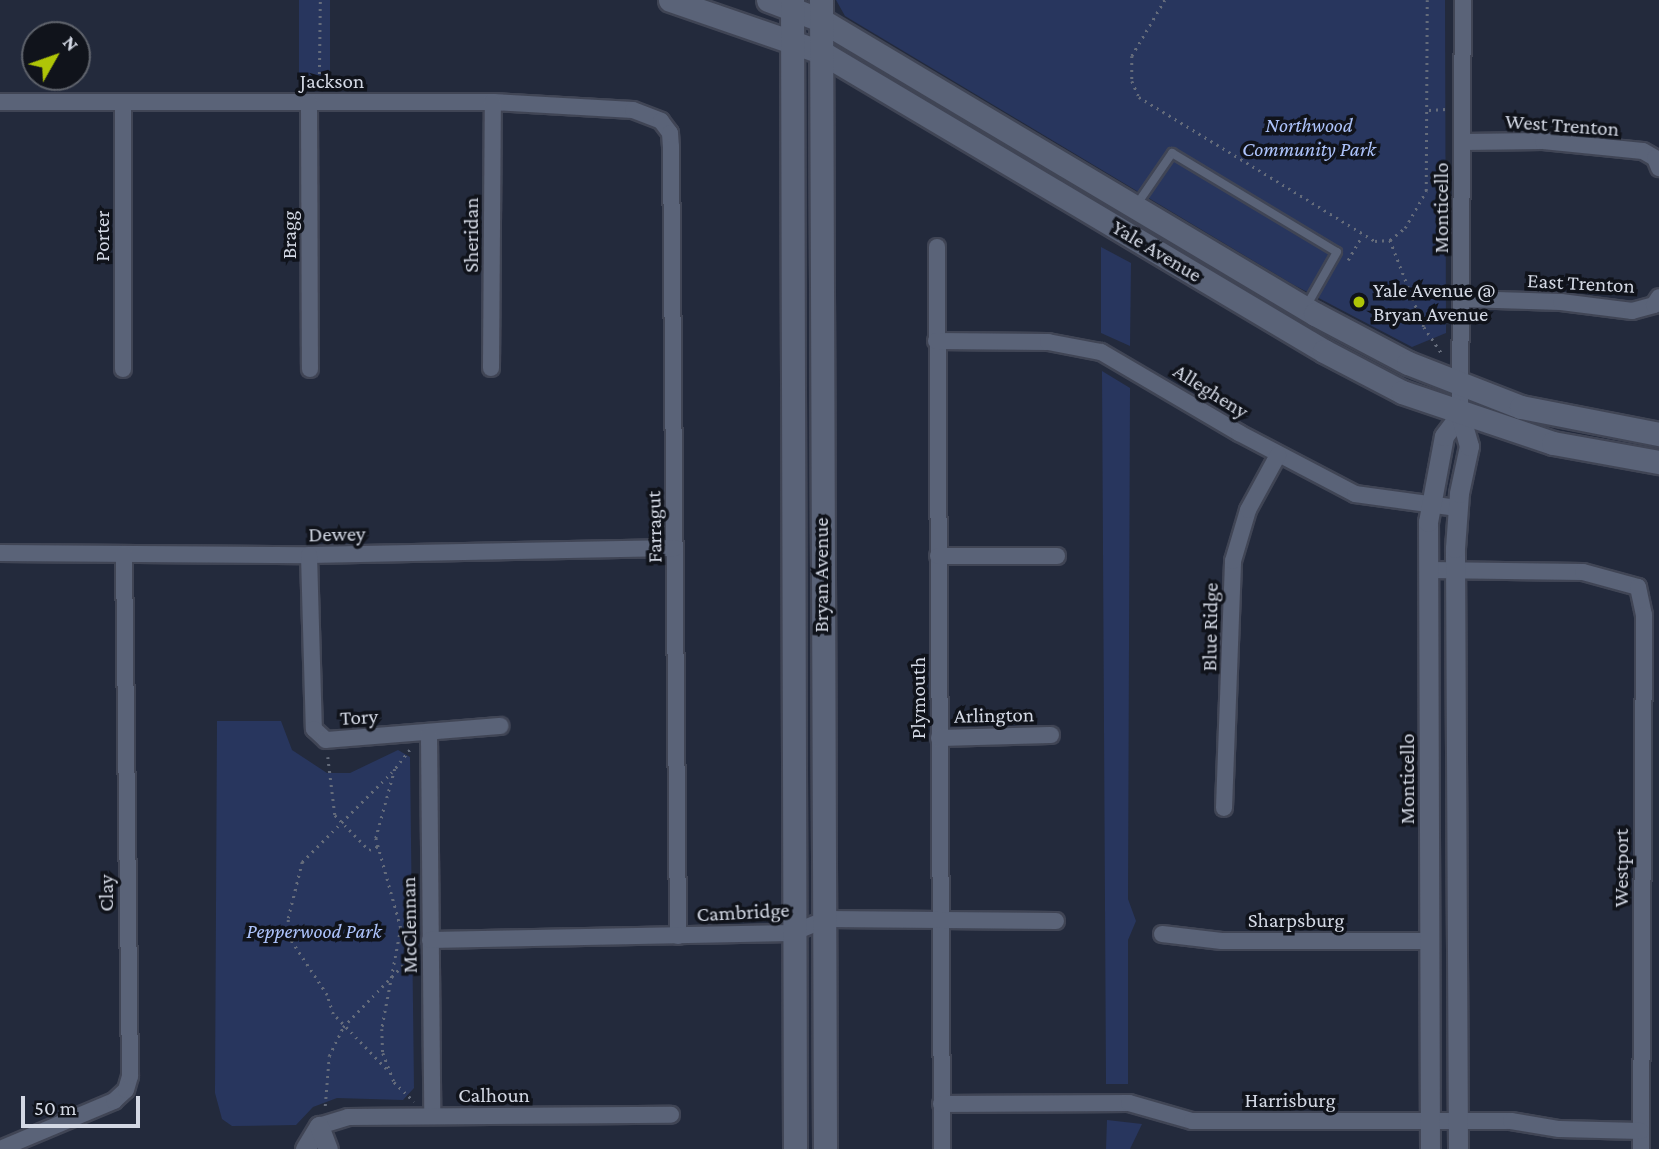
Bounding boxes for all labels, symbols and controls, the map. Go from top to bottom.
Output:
north arrow [21,21,91,91]
text: N [59,32,83,55]
street label: Jackson [300,68,364,94]
street label: West Trenton [1504,108,1620,142]
park label: Northwood Community Park [1242,112,1376,162]
street label: Monticello [1428,163,1454,253]
street label: Sheridan [458,197,484,273]
street label: Porter [89,210,115,262]
street label: Bragg [276,211,302,259]
street label: Yale Avenue [1108,214,1206,288]
street label: East Trenton [1527,268,1635,298]
place label: Yale Avenue @ Bryan Avenue [1373,277,1496,327]
marker: Yale Avenue @ Bryan Avenue [1351,294,1367,310]
street label: Allegheny [1169,358,1253,424]
street label: Farragut [641,491,667,563]
street label: Bryan Avenue [808,517,834,633]
street label: Dewey [308,521,366,547]
street label: Blue Ridge [1197,582,1223,672]
street label: Plymouth [905,657,931,739]
street label: Arlington [954,702,1034,728]
street label: Tory [339,703,379,731]
street label: Monticello [1394,734,1420,824]
street label: Westport [1608,829,1634,907]
street label: Clay [93,874,119,912]
street label: McClennan [396,876,422,974]
street label: Cambridge [696,897,790,927]
street label: Sharpsburg [1248,907,1344,933]
park label: Pepperwood Park [246,918,382,944]
scale bar [24,1082,144,1126]
street label: Calhoun [458,1082,530,1108]
street label: Harrisburg [1244,1087,1336,1113]
text: 50 m [34,1096,77,1120]

